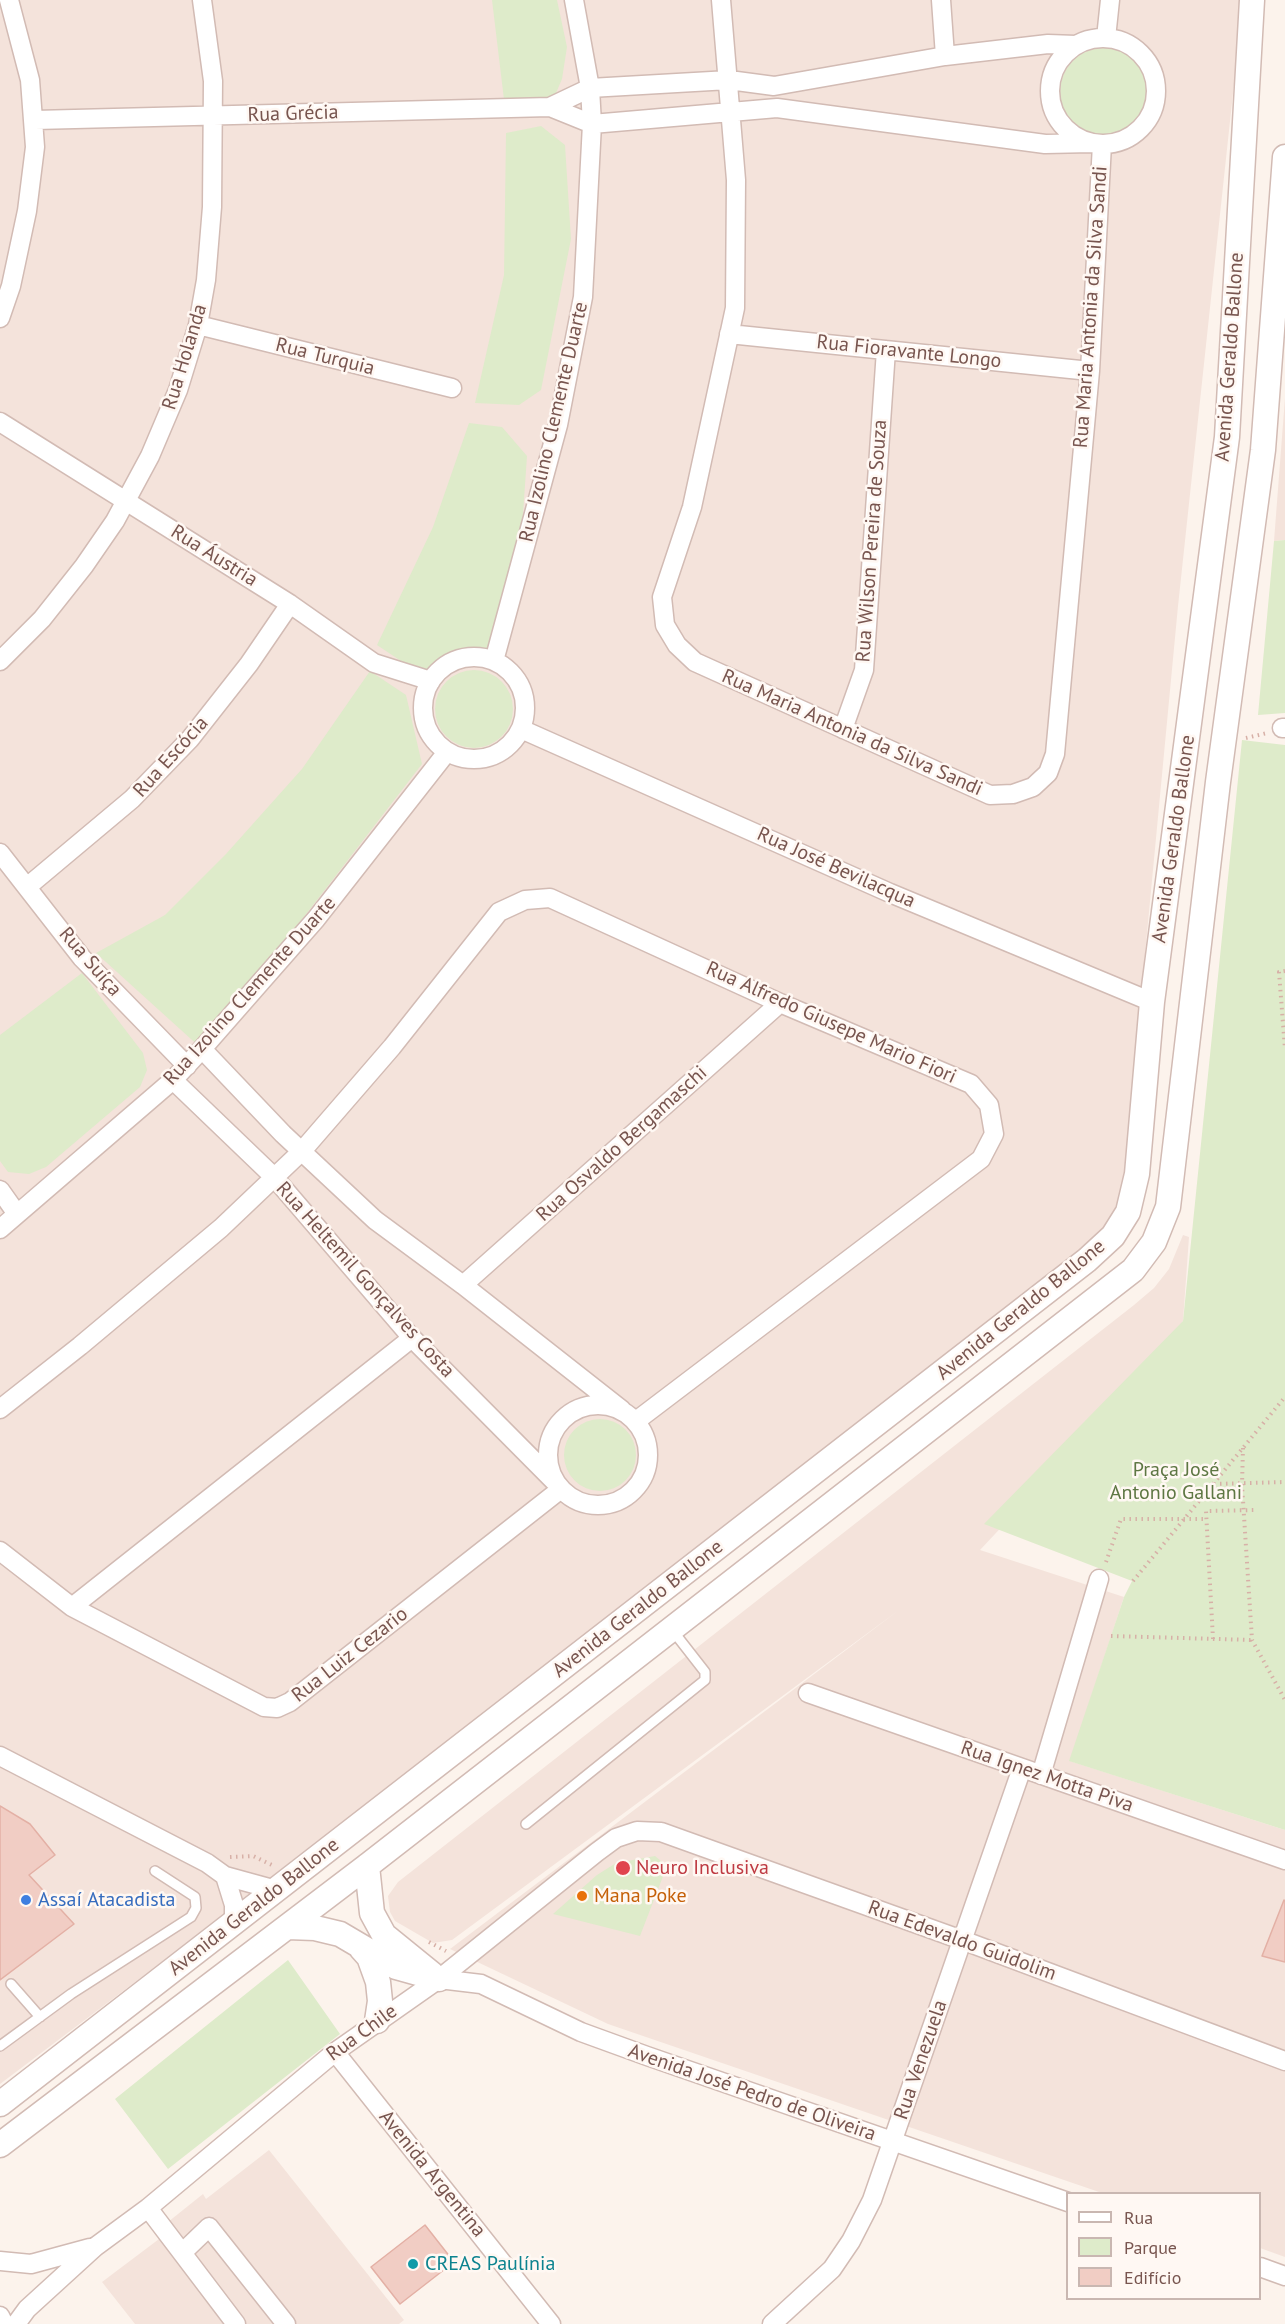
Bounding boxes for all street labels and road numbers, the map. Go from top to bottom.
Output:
street label: Rua Grécia [247,100,339,128]
street label: Rua Maria Antonia da Silva Sandi [1069,165,1113,449]
street label: Avenida Geraldo Ballone [1211,252,1249,462]
street label: Rua Izolino Clemente Duarte [515,300,593,544]
street label: Rua Holanda [158,301,212,413]
street label: Rua Fioravante Longo [815,330,1003,374]
street label: Rua Turquia [273,333,377,381]
street label: Rua Wilson Pereira de Souza [852,419,892,663]
street label: Rua Áustria [166,520,262,592]
street label: Rua Maria Antonia da Silva Sandi [718,665,986,801]
street label: Rua Escócia [128,712,214,802]
street label: Avenida Geraldo Ballone [1148,733,1200,945]
street label: Rua José Bevilacqua [753,822,919,914]
street label: Rua Izolino Clemente Duarte [159,892,341,1090]
street label: Rua Suíça [54,923,126,1001]
street label: Rua Alfredo Giusepe Mario Fiori [702,957,960,1089]
street label: Rua Osvaldo Bergamaschi [532,1061,712,1227]
street label: Rua Heltemil Gonçalves Costa [271,1177,459,1383]
street label: Avenida Geraldo Ballone [932,1235,1110,1385]
street label: Avenida Geraldo Ballone [548,1535,728,1683]
street label: Rua Luiz Cezario [287,1602,413,1708]
street label: Rua Ignez Motta Piva [958,1736,1136,1818]
street label: Avenida Geraldo Ballone [164,1833,344,1981]
street label: Rua Edevaldo Guidolim [865,1896,1059,1986]
street label: Rua Venezuela [889,1997,953,2123]
street label: Rua Chile [322,1999,402,2067]
street label: Avenida José Pedro de Oliveira [625,2039,879,2147]
street label: Avenida Argentina [374,2106,490,2242]

